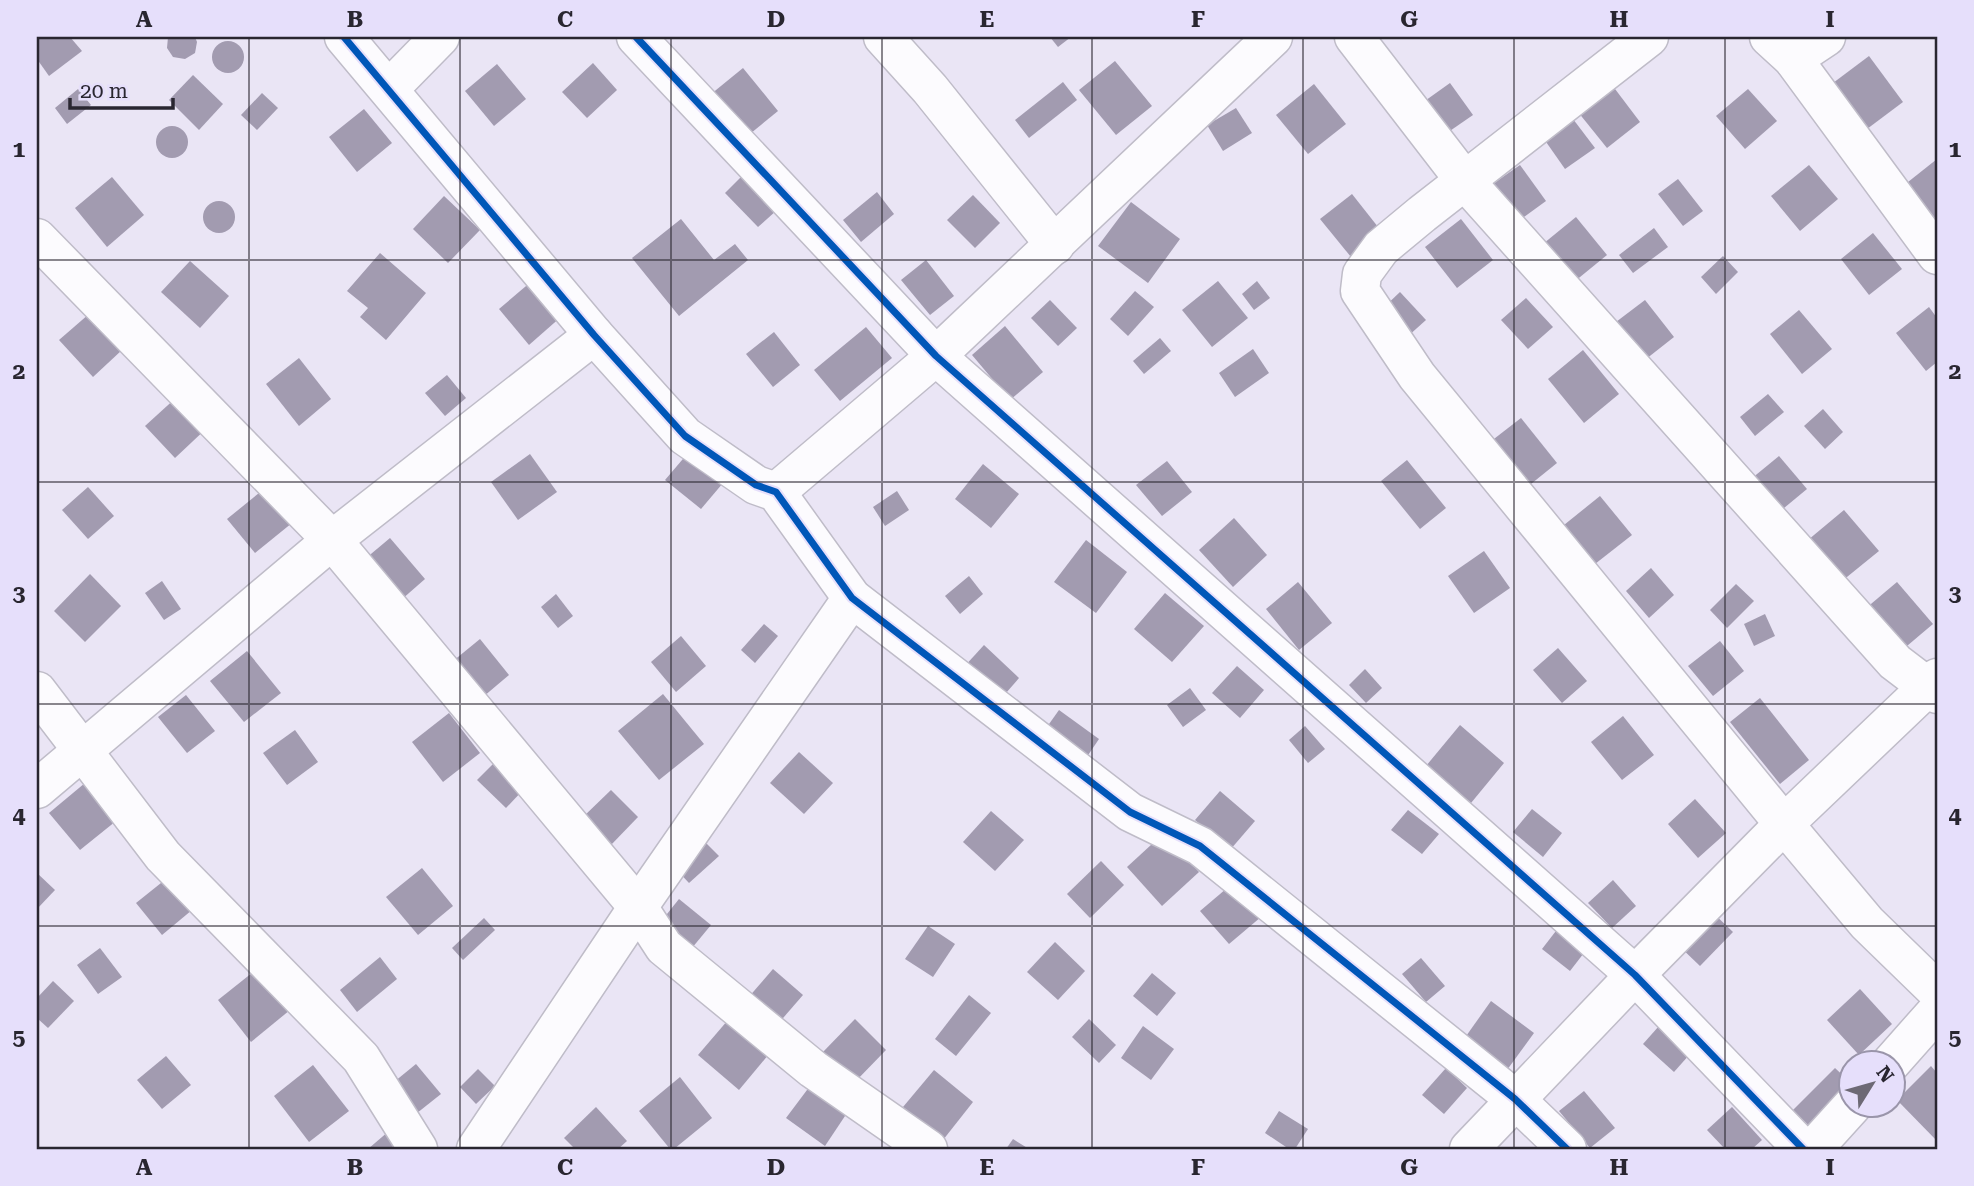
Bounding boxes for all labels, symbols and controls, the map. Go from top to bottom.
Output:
text: A [136,6,153,33]
text: B [347,6,363,33]
text: C [557,6,573,33]
text: D [767,6,785,33]
text: E [980,6,994,33]
text: F [1191,6,1205,33]
text: G [1400,6,1418,33]
text: H [1610,6,1629,33]
text: I [1825,6,1835,33]
scale bar [70,66,173,110]
text: 20 m [80,79,128,103]
text: 1 [13,136,26,163]
text: 1 [1949,136,1962,163]
text: 2 [13,358,25,385]
text: 2 [1949,358,1961,385]
text: 3 [13,580,26,607]
text: 3 [1949,580,1962,607]
text: 4 [13,802,26,829]
text: 4 [1949,802,1962,829]
text: 5 [13,1024,26,1051]
text: 5 [1949,1024,1962,1051]
north arrow [1838,1050,1908,1120]
text: N [1872,1061,1899,1087]
text: A [136,1154,153,1181]
text: B [347,1154,363,1181]
text: C [557,1154,573,1181]
text: D [767,1154,785,1181]
text: E [980,1154,994,1181]
text: F [1191,1154,1205,1181]
text: G [1400,1154,1418,1181]
text: H [1610,1154,1629,1181]
text: I [1825,1154,1835,1181]

